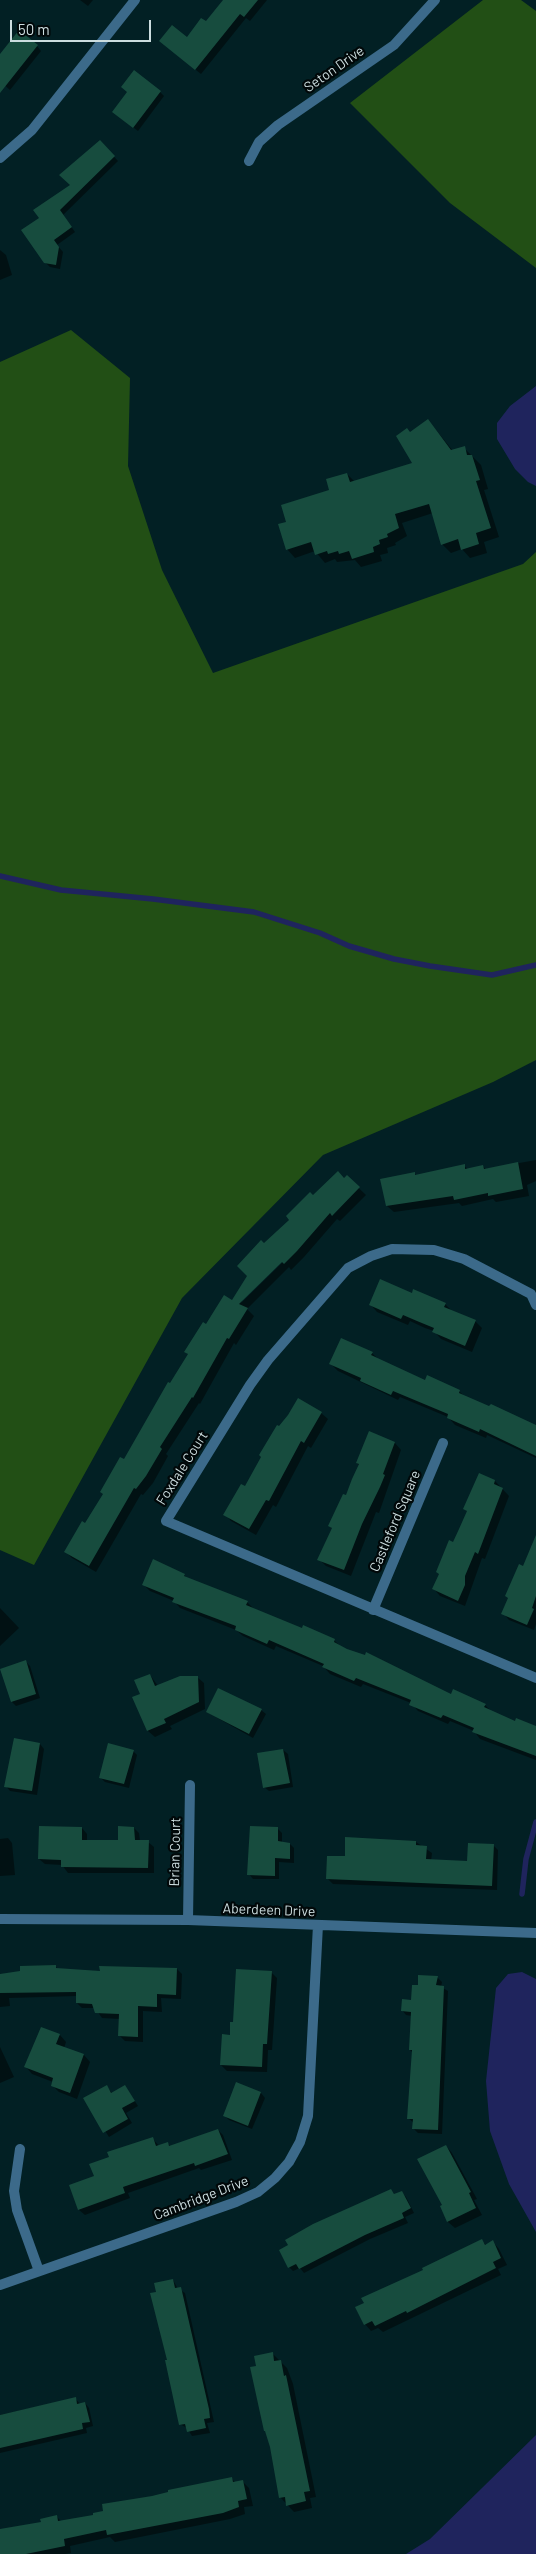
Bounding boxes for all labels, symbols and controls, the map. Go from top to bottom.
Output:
scale bar [12,10,154,42]
text: 50 m [18,20,50,38]
street label: Seton Drive [301,42,367,96]
street label: Foxdale Court [153,1428,211,1508]
street label: Castleford Square [366,1468,424,1574]
street label: Brian Court [166,1817,184,1887]
street label: Aberdeen Drive [222,1900,316,1920]
street label: Cambridge Drive [151,2172,251,2224]

